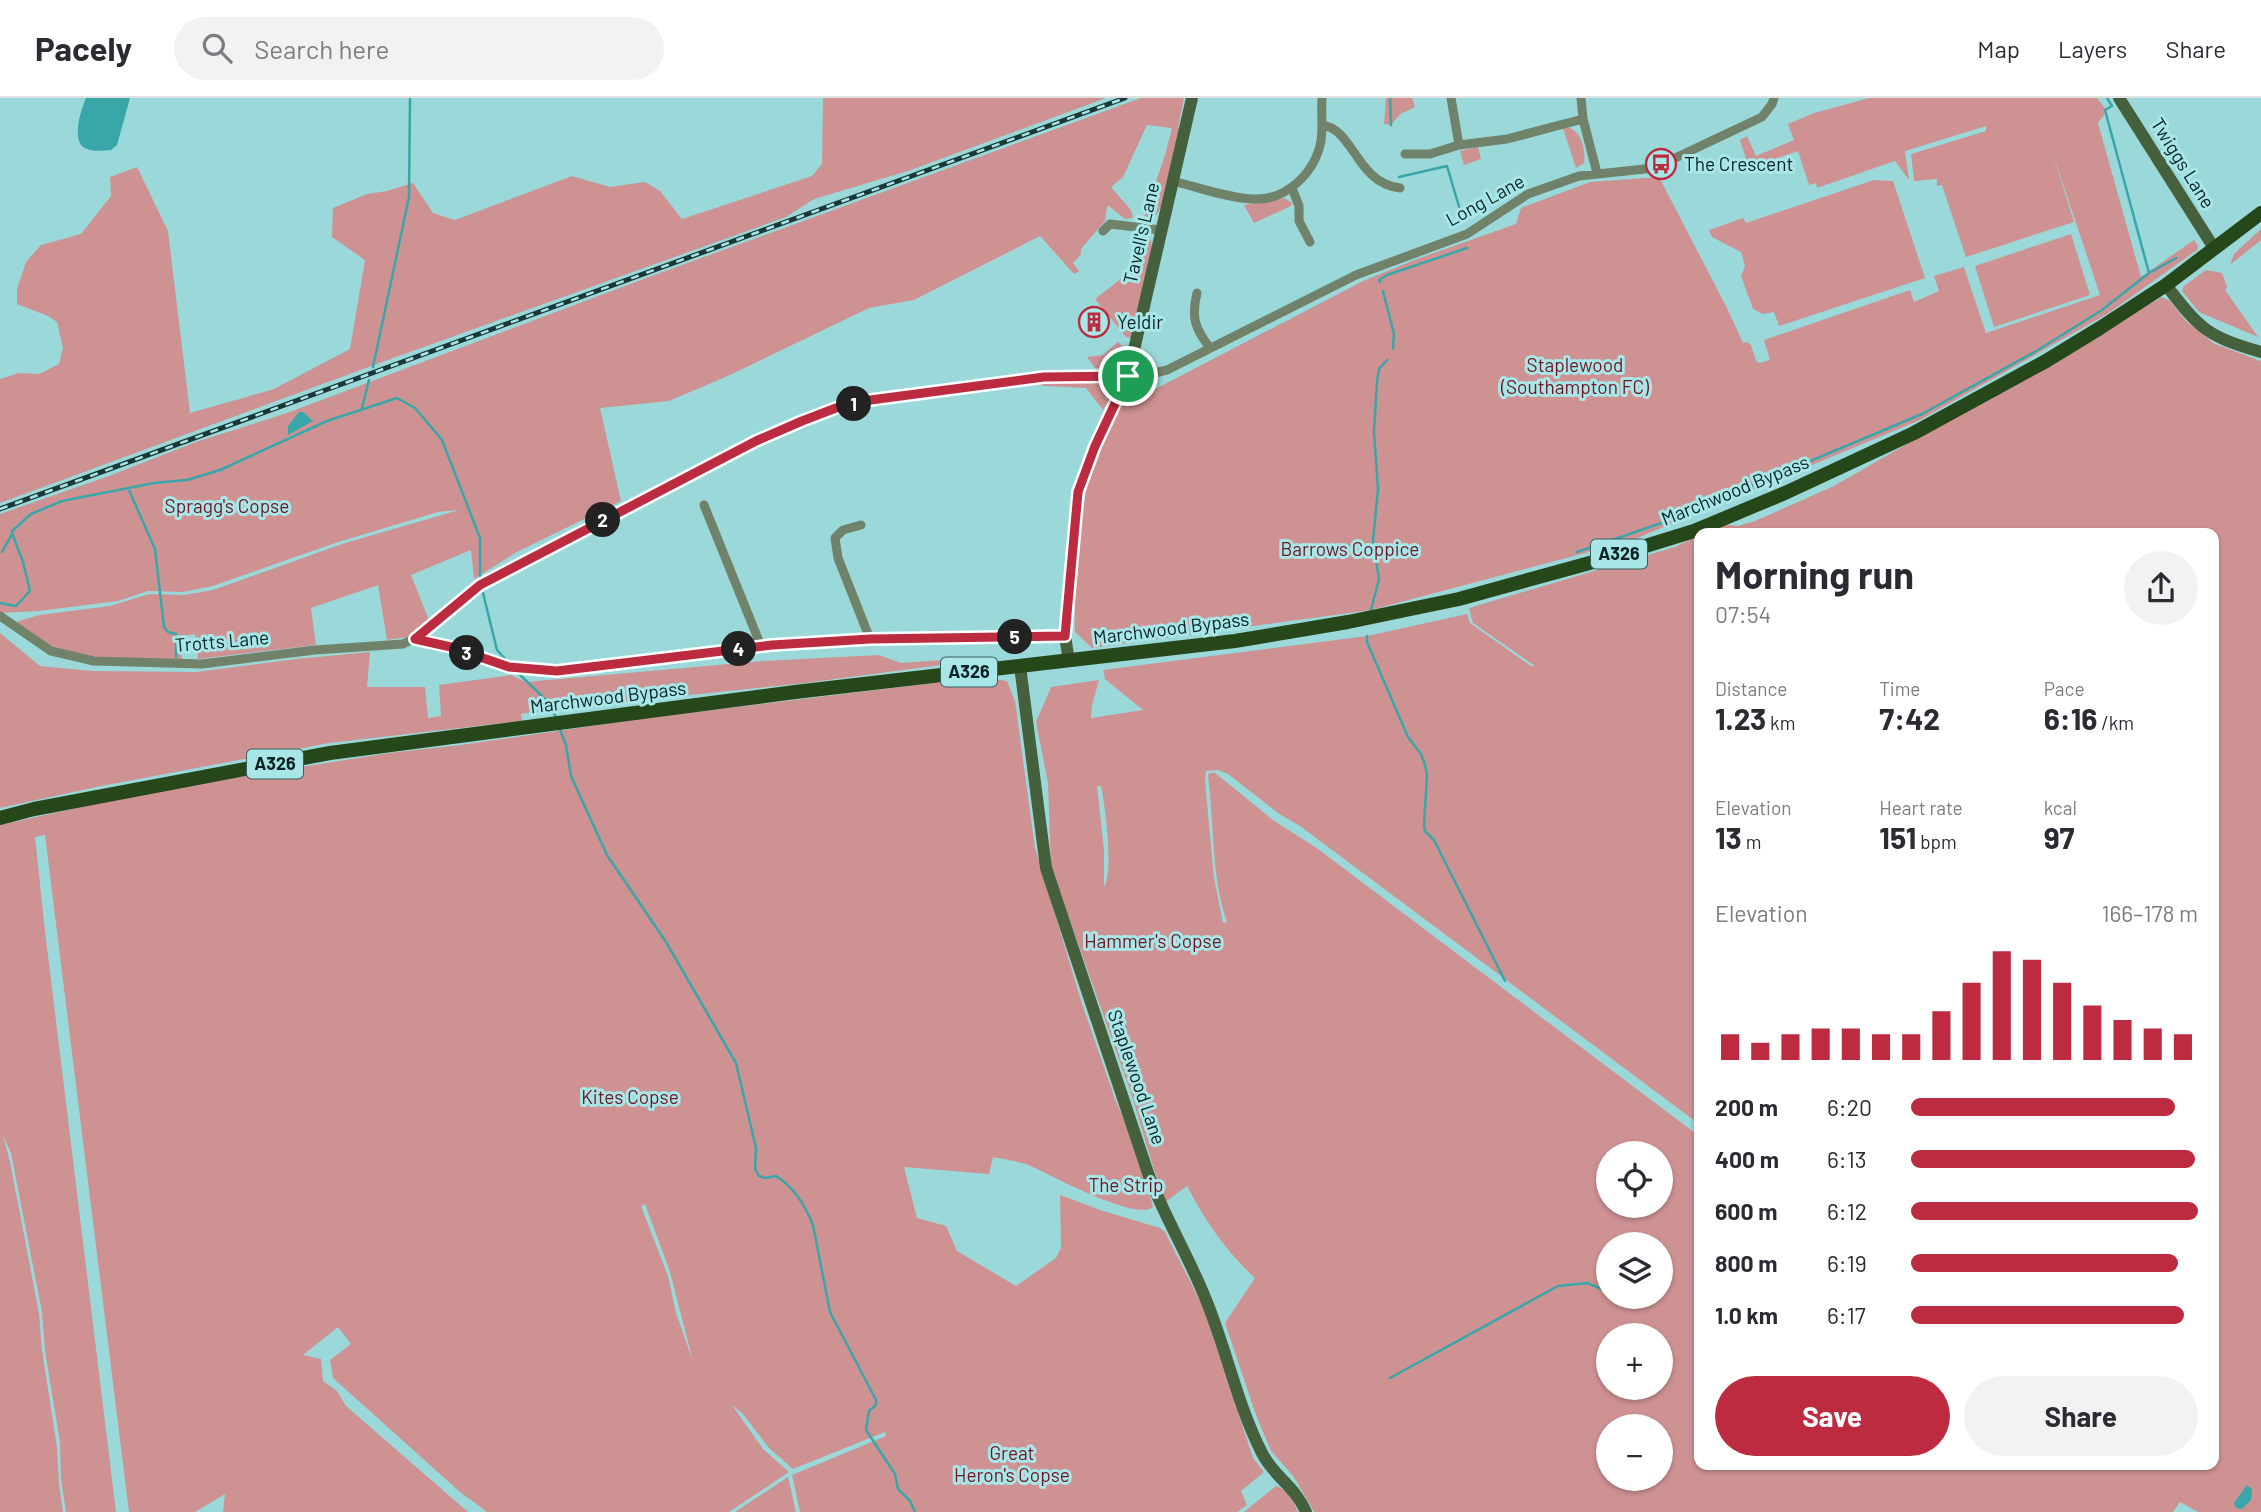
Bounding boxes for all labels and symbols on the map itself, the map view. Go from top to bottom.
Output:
street label: Twiggs Lane [2146,113,2220,212]
bus stop icon: The Crescent [1644,147,1678,181]
place label: The Crescent [1684,152,1793,175]
street label: Long Lane [1442,169,1528,230]
street label: Tavell's Lane [1118,180,1163,286]
building icon: Yeldir [1077,305,1111,339]
place label: Yeldir [1117,310,1163,333]
pin [1098,346,1158,406]
park label: Staplewood (Southampton FC) [1500,353,1650,398]
pin: 1 [836,386,872,422]
street label: Marchwood Bypass [1658,449,1812,530]
park label: Spragg's Copse [165,494,289,517]
pin: 2 [586,502,620,538]
park label: Barrows Coppice [1281,537,1419,560]
road number: A326 [1591,540,1647,568]
street label: Marchwood Bypass [1092,607,1250,648]
pin: 5 [998,620,1032,654]
street label: Trotts Lane [174,625,270,656]
pin: 4 [722,632,756,666]
pin: 3 [449,636,484,670]
road number: A326 [941,658,997,686]
street label: Marchwood Bypass [529,676,687,717]
road number: A326 [247,750,303,778]
park label: Hammer's Copse [1084,929,1222,952]
street label: Staplewood Lane [1104,1006,1171,1147]
park label: Kites Copse [581,1085,679,1108]
park label: The Strip [1088,1173,1164,1196]
park label: Great Heron's Copse [954,1441,1070,1486]

